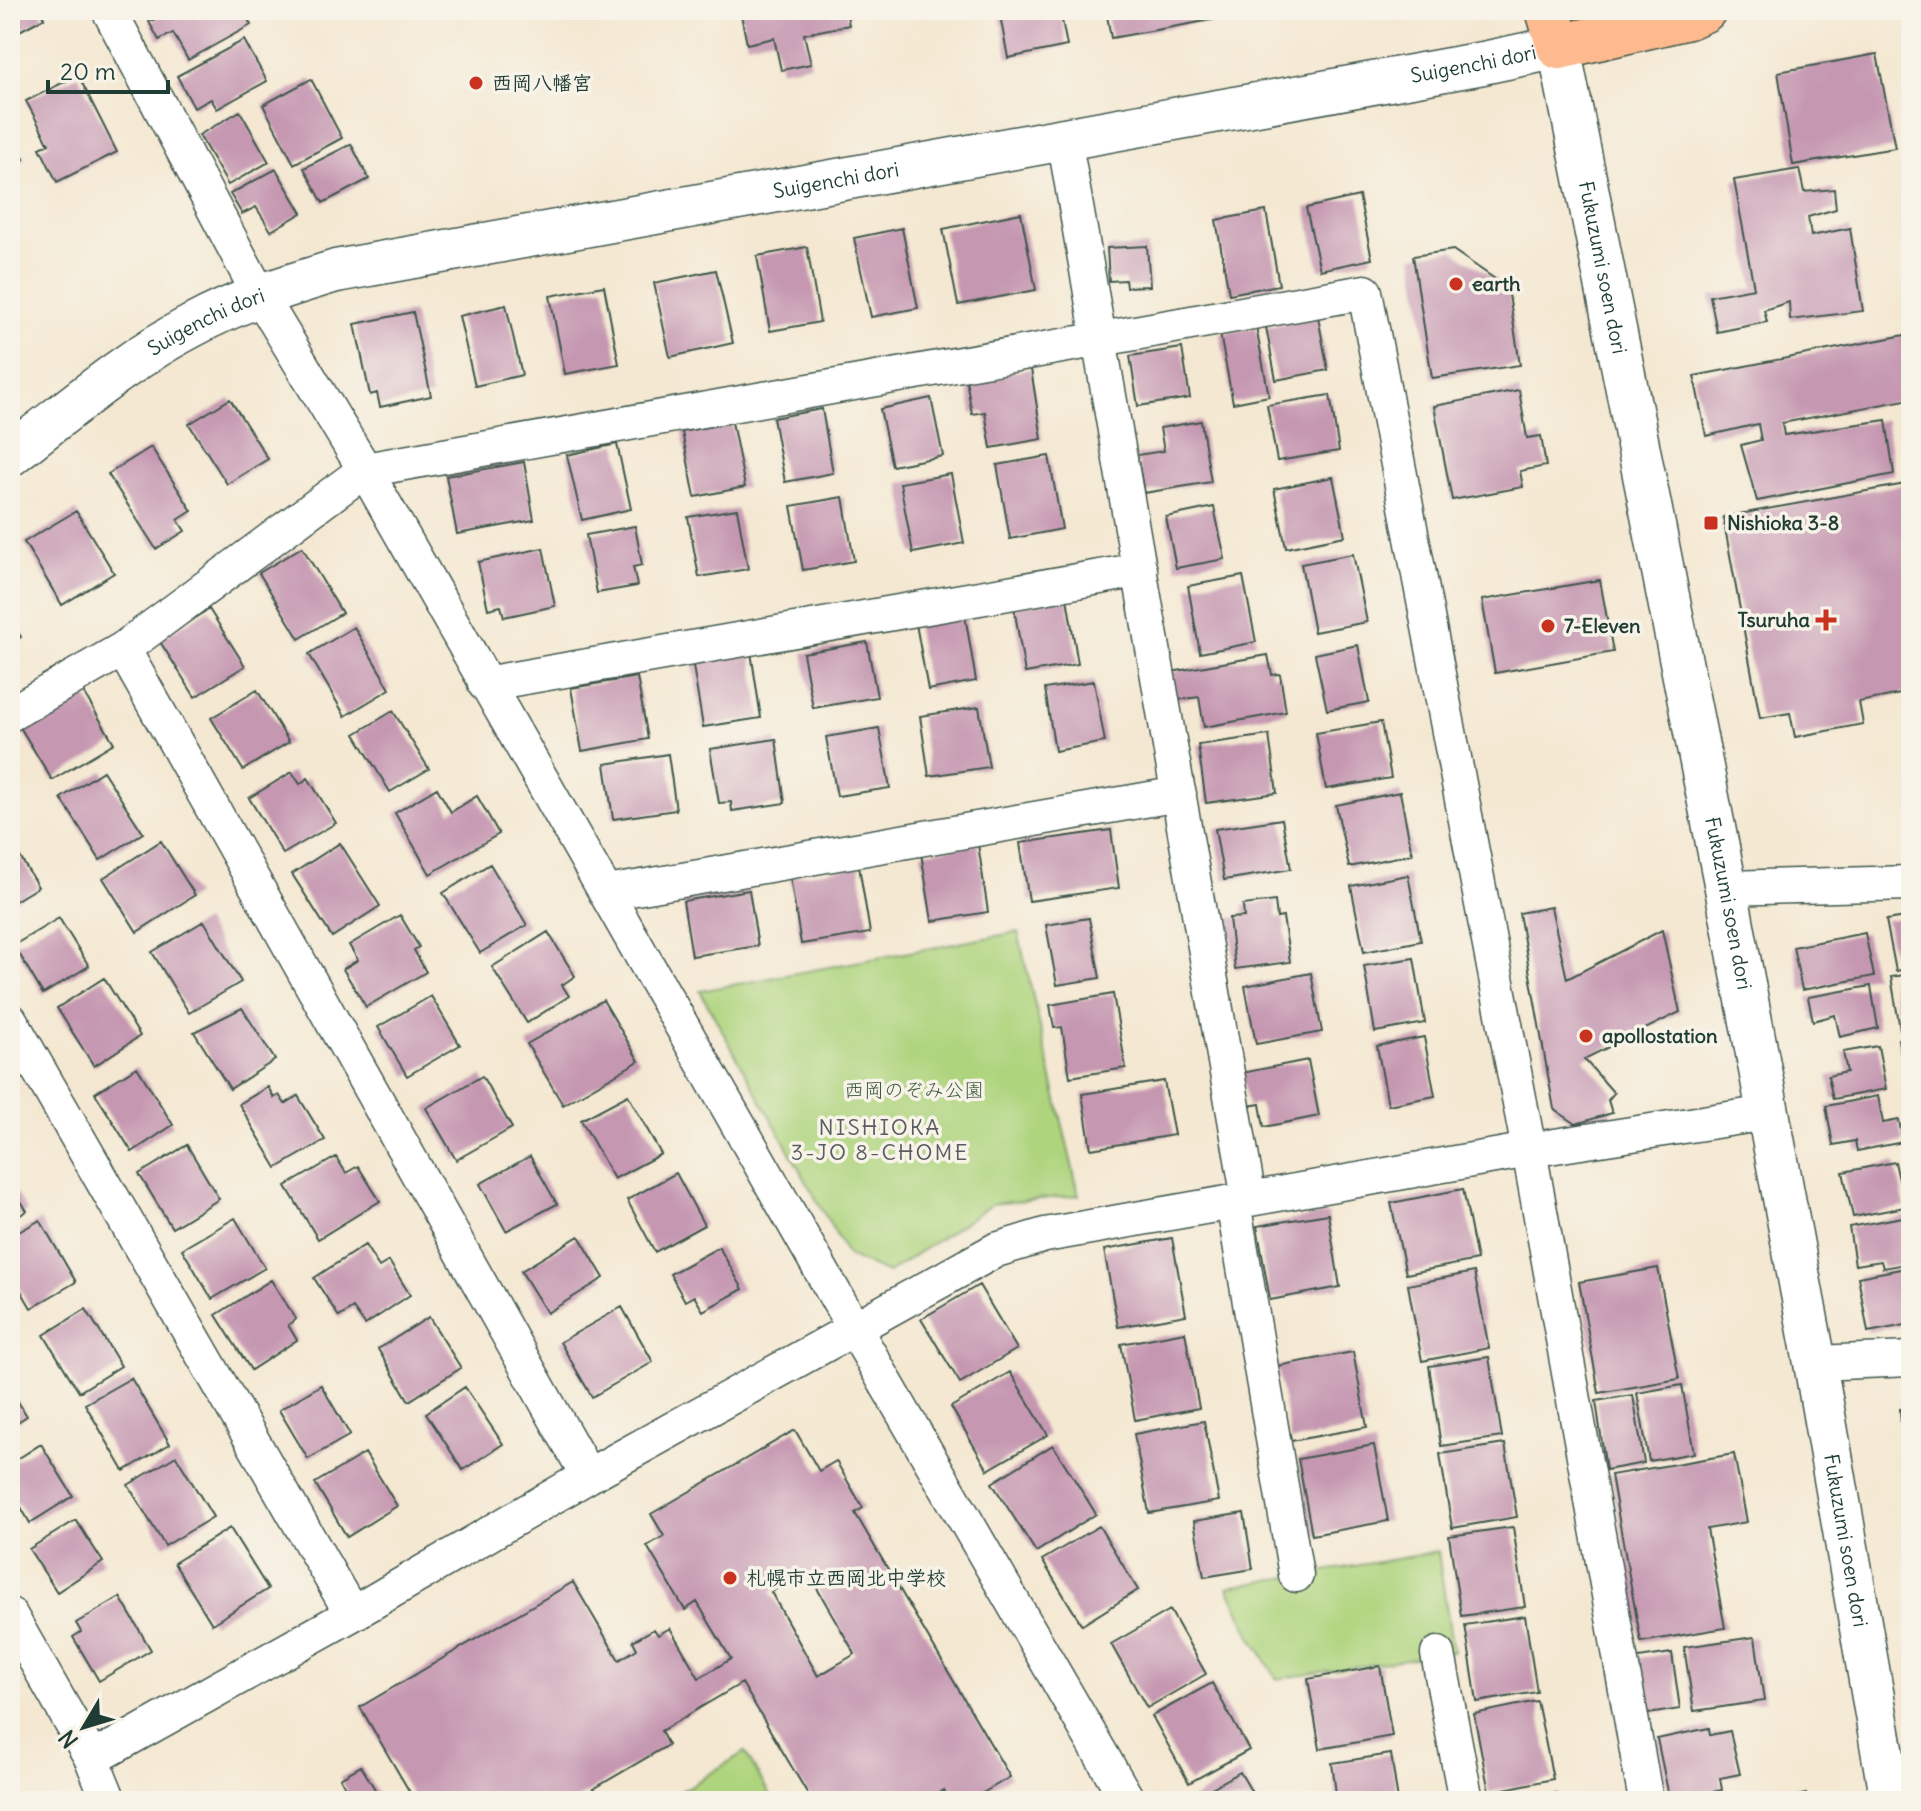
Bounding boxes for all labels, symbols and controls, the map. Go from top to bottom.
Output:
street label: Suigenchi dori [1409,39,1539,88]
scale bar [48,44,168,94]
text: 20 m [60,56,116,86]
place label: 西岡八幡宮 [492,70,592,95]
marker: 西岡八幡宮 [467,74,485,92]
street label: Suigenchi dori [771,156,901,204]
street label: Fukuzumi soen dori [1574,179,1633,356]
place label: earth [1472,271,1521,296]
marker: earth [1447,275,1465,293]
street label: Suigenchi dori [143,282,268,361]
place label: Nishioka 3-8 [1727,510,1839,535]
marker: Nishioka 3-8 [1702,514,1720,532]
place label: Tsuruha [1737,607,1811,632]
marker: Tsuruha [1817,611,1835,629]
place label: 7-Eleven [1564,613,1641,638]
marker: 7-Eleven [1539,617,1557,635]
street label: Fukuzumi soen dori [1700,815,1758,992]
place label: apollostation [1602,1023,1718,1048]
marker: apollostation [1577,1027,1595,1045]
park label: 西岡のぞみ公園 [844,1077,984,1102]
district label: NISHIOKA 3-JO 8-CHOME [791,1113,969,1166]
street label: Fukuzumi soen dori [1819,1452,1874,1629]
place label: 札幌市立西岡北中学校 [746,1565,946,1590]
marker: 札幌市立西岡北中学校 [721,1569,739,1587]
north arrow [44,1687,124,1767]
text: N [53,1725,84,1754]

